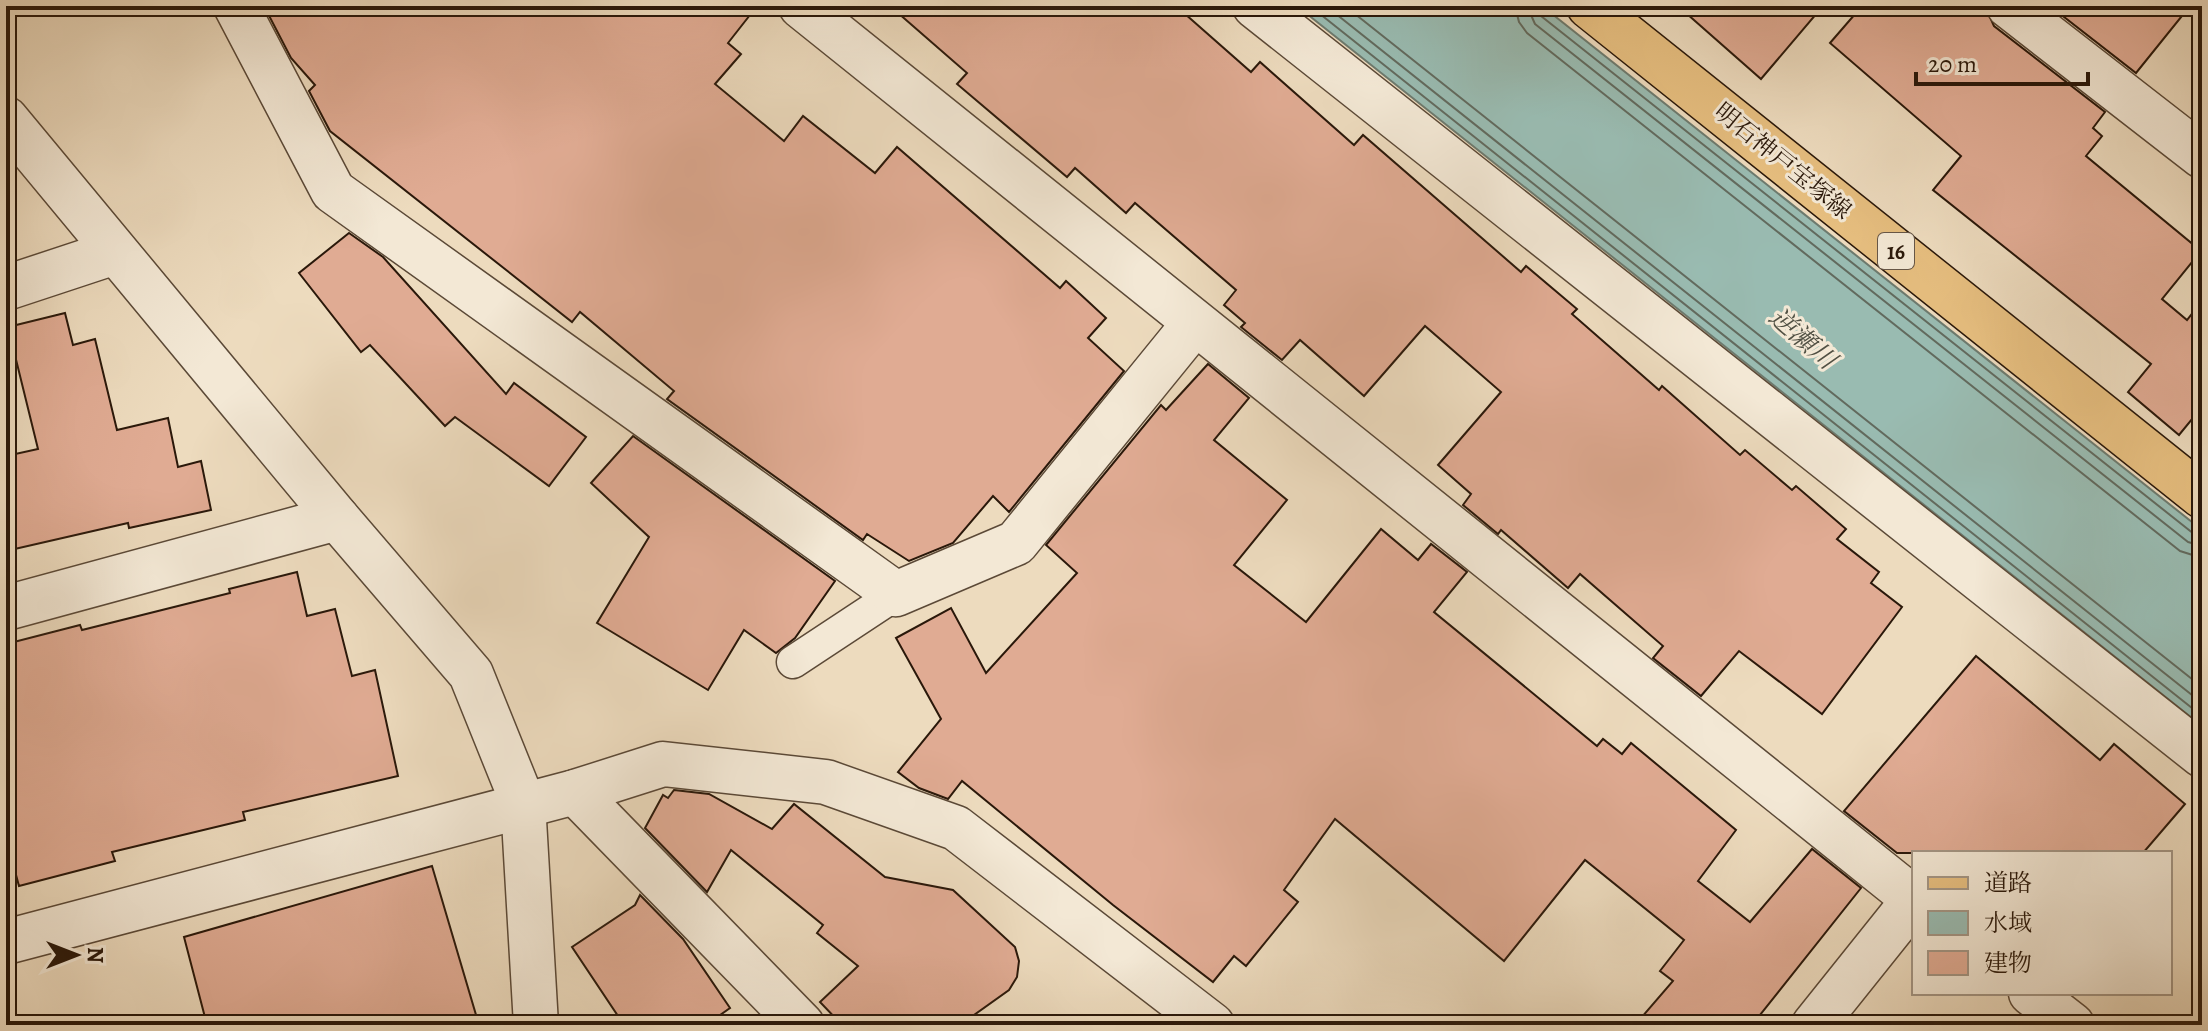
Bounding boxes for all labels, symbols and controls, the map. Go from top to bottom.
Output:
scale bar [1916,36,2088,86]
text: 20 m [1928,48,1977,80]
street label: 明石神戸宝塚線 [1708,96,1858,226]
road number: 16 [1878,233,1914,269]
water label: 逆瀬川 [1762,300,1846,379]
legend [1912,851,2172,995]
text: 道路 [1984,867,2032,899]
text: 水域 [1984,907,2032,939]
north arrow [36,915,116,995]
text: N [80,947,110,963]
text: 建物 [1984,947,2032,979]

